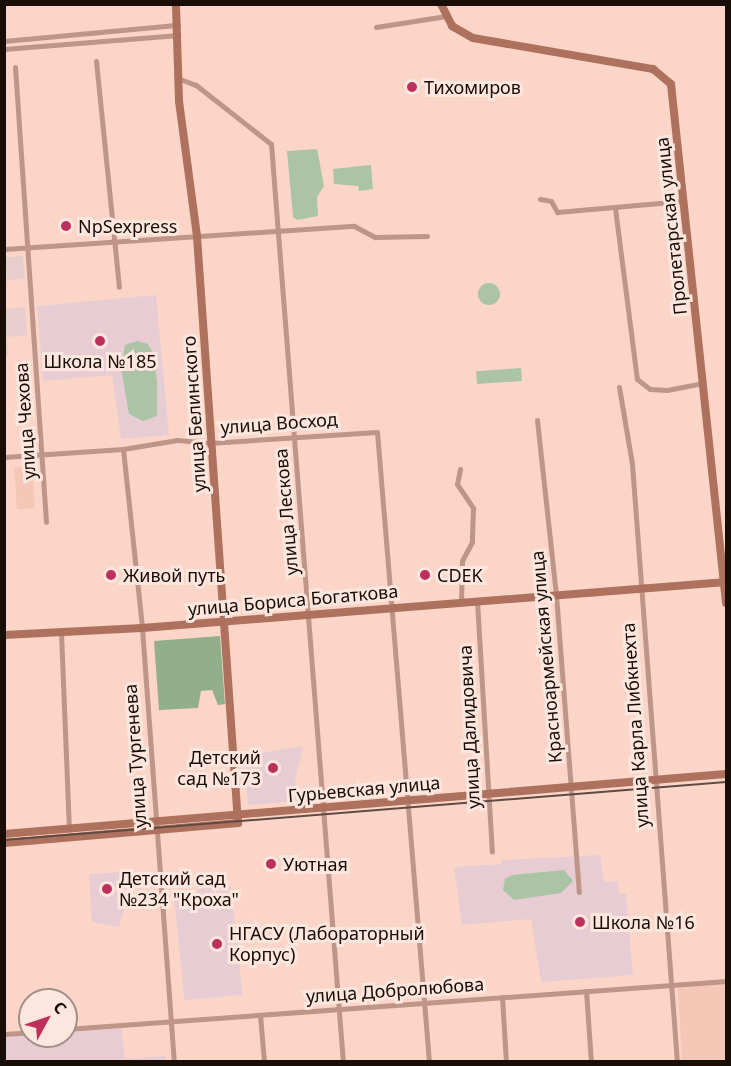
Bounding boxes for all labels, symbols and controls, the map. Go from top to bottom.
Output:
place label: Тихомиров [424,76,521,98]
marker: Тихомиров [405,80,419,94]
street label: Пролетарская улица [651,136,691,316]
place label: NpSexpress [78,215,177,237]
marker: NpSexpress [59,219,73,233]
marker: Школа №185 [93,334,107,348]
street label: улица Белинского [178,335,210,493]
place label: Школа №185 [43,350,157,372]
street label: улица Чехова [10,362,40,480]
street label: улица Восход [220,408,338,438]
street label: улица Лескова [270,448,302,576]
street label: Красноармейская улица [526,550,566,764]
place label: Живой путь [123,564,225,586]
place label: CDEK [437,564,483,586]
marker: Живой путь [104,568,118,582]
marker: CDEK [418,568,432,582]
street label: улица Бориса Богаткова [187,580,399,620]
street label: улица Карла Либкнехта [617,622,653,828]
street label: улица Далидовича [454,644,484,810]
street label: улица Тургенева [119,683,151,829]
place label: Детский сад №173 [177,747,261,789]
marker: Детский сад №173 [266,761,280,775]
street label: Гурьевская улица [287,772,441,806]
place label: Уютная [283,853,348,875]
marker: Уютная [264,857,278,871]
place label: Детский сад №234 "Кроха" [119,868,239,910]
marker: Детский сад №234 "Кроха" [100,882,114,896]
place label: Школа №16 [592,911,695,933]
marker: Школа №16 [573,915,587,929]
place label: НГАСУ (Лабораторный Корпус) [229,923,425,966]
marker: НГАСУ (Лабораторный Корпус) [210,937,224,951]
street label: улица Добролюбова [305,973,485,1007]
north arrow [18,988,78,1048]
text: С [49,997,72,1019]

